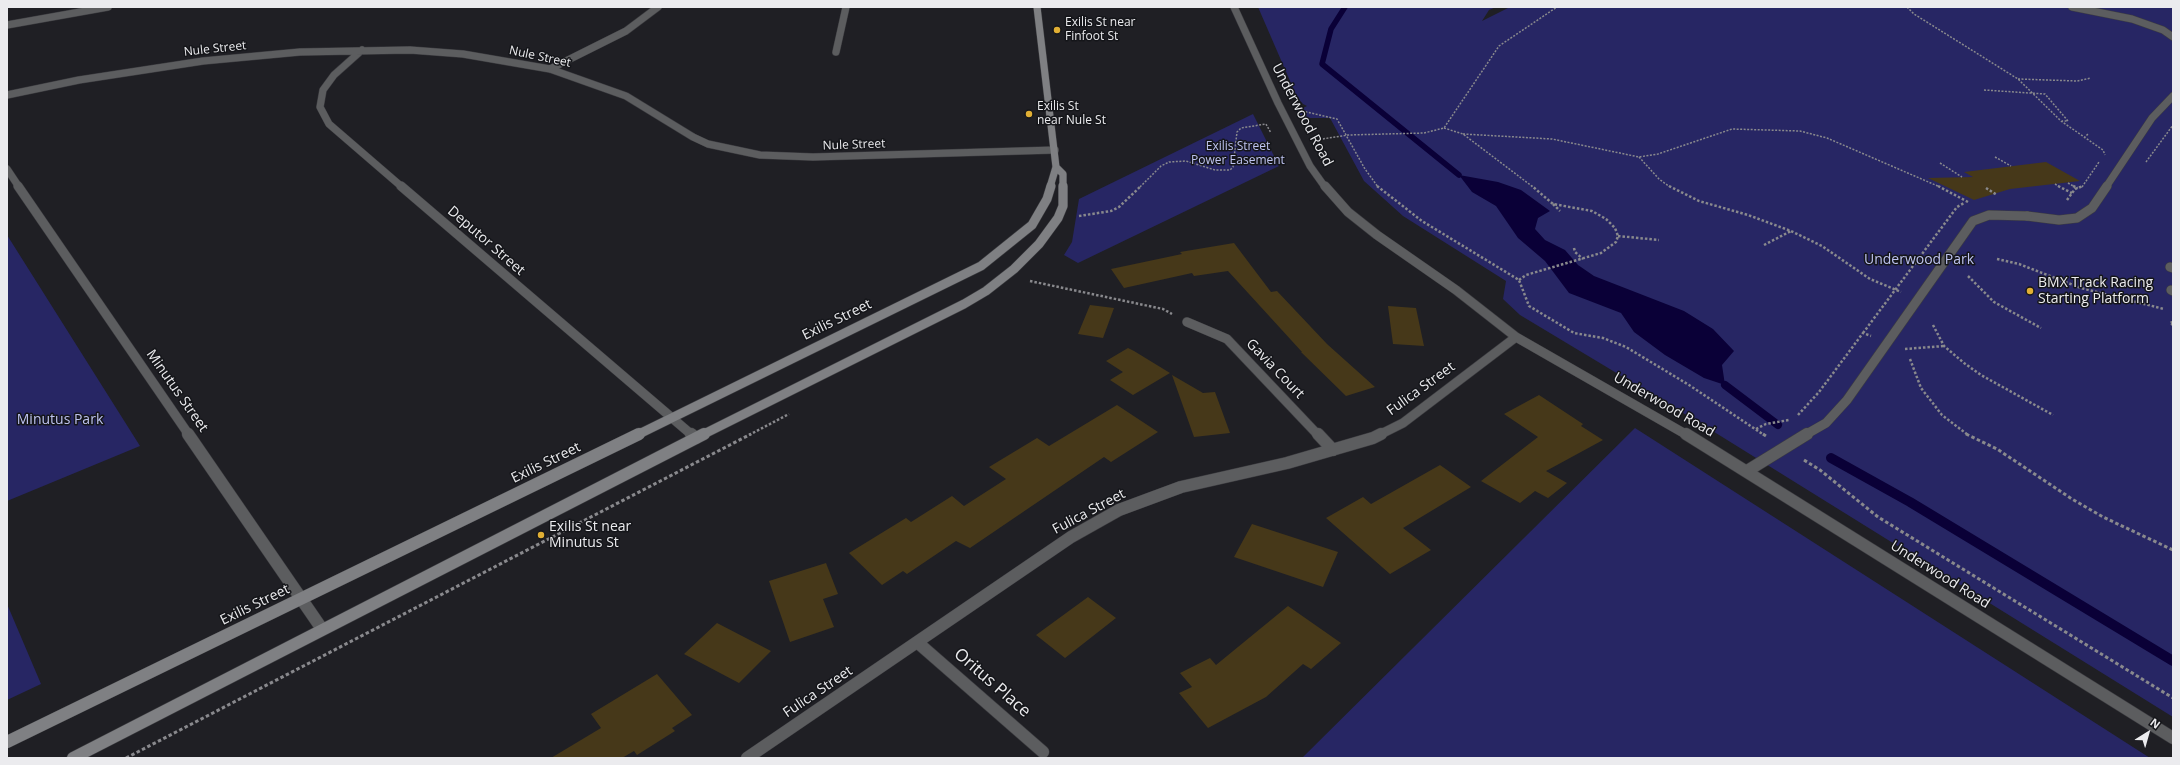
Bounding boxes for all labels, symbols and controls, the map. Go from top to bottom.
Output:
place label: Exilis St near Finfoot St [1065,16,1136,44]
marker: Exilis St near Finfoot St [1052,25,1062,35]
street label: Nule Street [183,39,247,59]
street label: Nule Street [508,43,572,71]
street label: Underwood Road [1268,61,1336,169]
place label: Exilis St near Nule St [1037,100,1106,128]
marker: Exilis St near Nule St [1024,109,1034,119]
street label: Nule Street [822,137,886,153]
park label: Exilis Street Power Easement [1191,140,1285,168]
street label: Deputor Street [444,203,528,279]
park label: Underwood Park [1864,252,1974,268]
place label: BMX Track Racing Starting Platform [2038,275,2153,308]
marker: BMX Track Racing Starting Platform [2025,286,2035,296]
street label: Exilis Street [800,296,874,344]
street label: Gavia Court [1242,336,1308,402]
street label: Minutus Street [143,347,211,435]
street label: Fulica Street [1384,359,1458,419]
street label: Underwood Road [1610,369,1718,441]
park label: Minutus Park [17,412,103,428]
street label: Exilis Street [509,439,583,487]
street label: Fulica Street [1050,486,1128,538]
place label: Exilis St near Minutus St [549,519,631,552]
marker: Exilis St near Minutus St [536,530,546,540]
street label: Underwood Road [1887,538,1993,612]
street label: Exilis Street [218,581,292,629]
street label: Oritus Place [949,644,1035,722]
street label: Fulica Street [780,663,856,721]
north arrow [2128,713,2168,753]
text: N [2147,714,2164,732]

